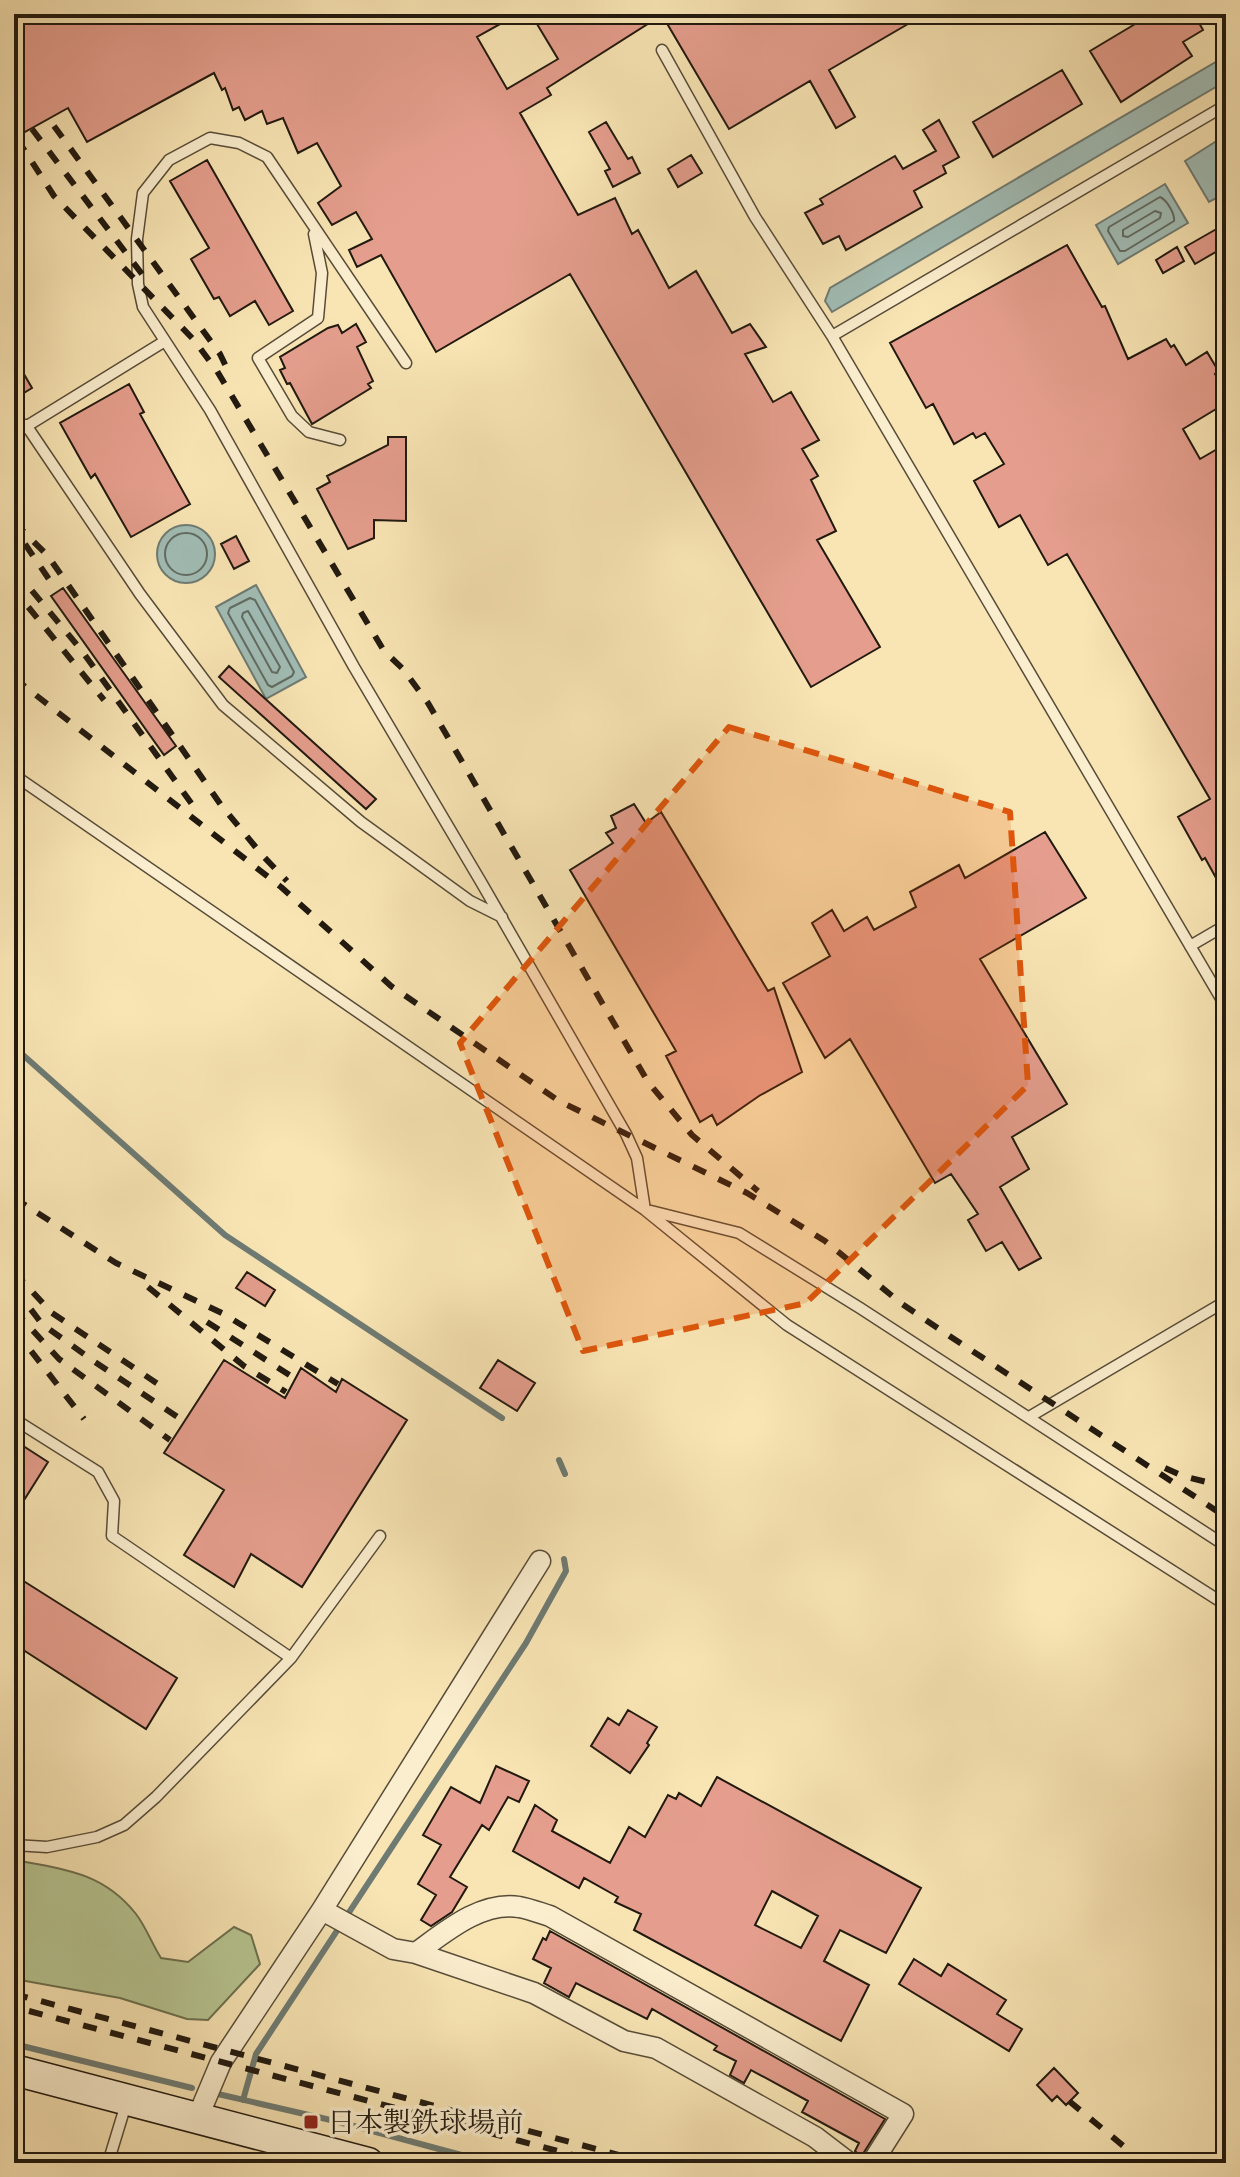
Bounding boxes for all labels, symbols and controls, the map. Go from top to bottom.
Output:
place label: 日本製鉄球場前 [327,2104,523,2142]
marker: 日本製鉄球場前 [302,2113,320,2131]

